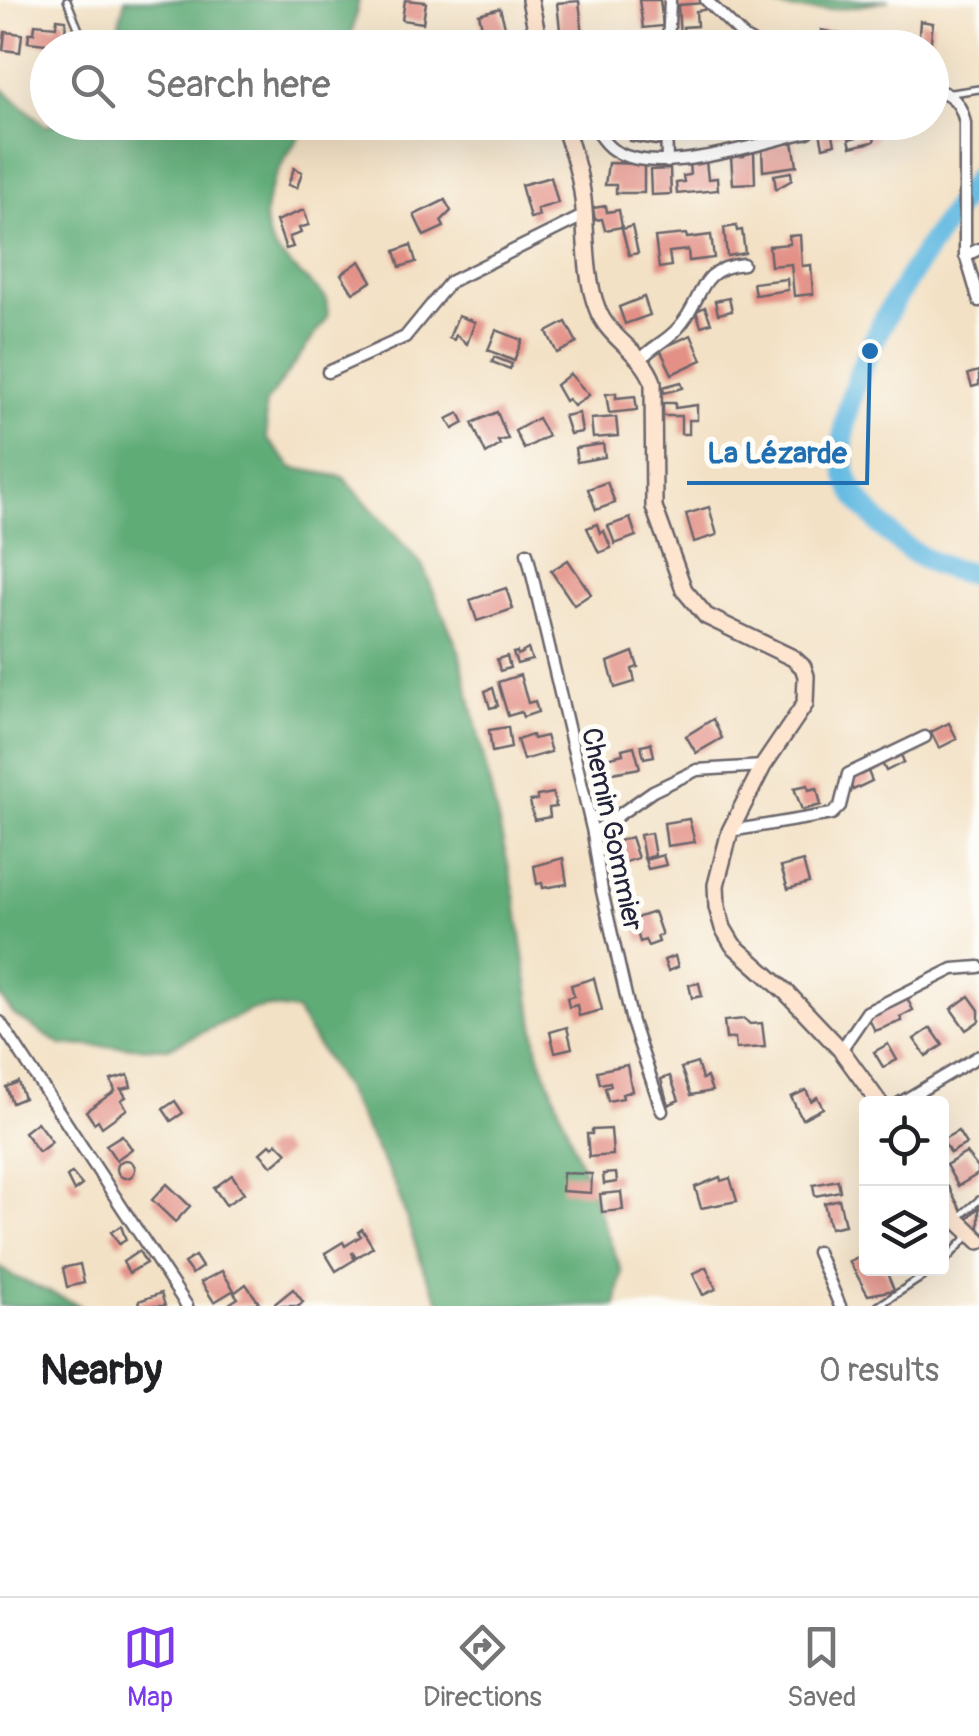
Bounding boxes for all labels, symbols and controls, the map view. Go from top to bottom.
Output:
search box [30,30,949,140]
icon: search [65,58,120,113]
text: Search here [145,61,331,109]
callout: La Lézarde [687,423,867,483]
text: La Lézarde [707,435,848,472]
street label: Chemin Gommier [573,725,650,934]
map controls [859,1096,949,1276]
button: locate [859,1096,949,1186]
button: layers [859,1186,949,1276]
text: Nearby [40,1345,162,1397]
text: 0 results [819,1351,939,1391]
tab: Map [123,1620,178,1715]
tab: Directions [423,1620,542,1715]
tab: Saved [787,1620,856,1715]

